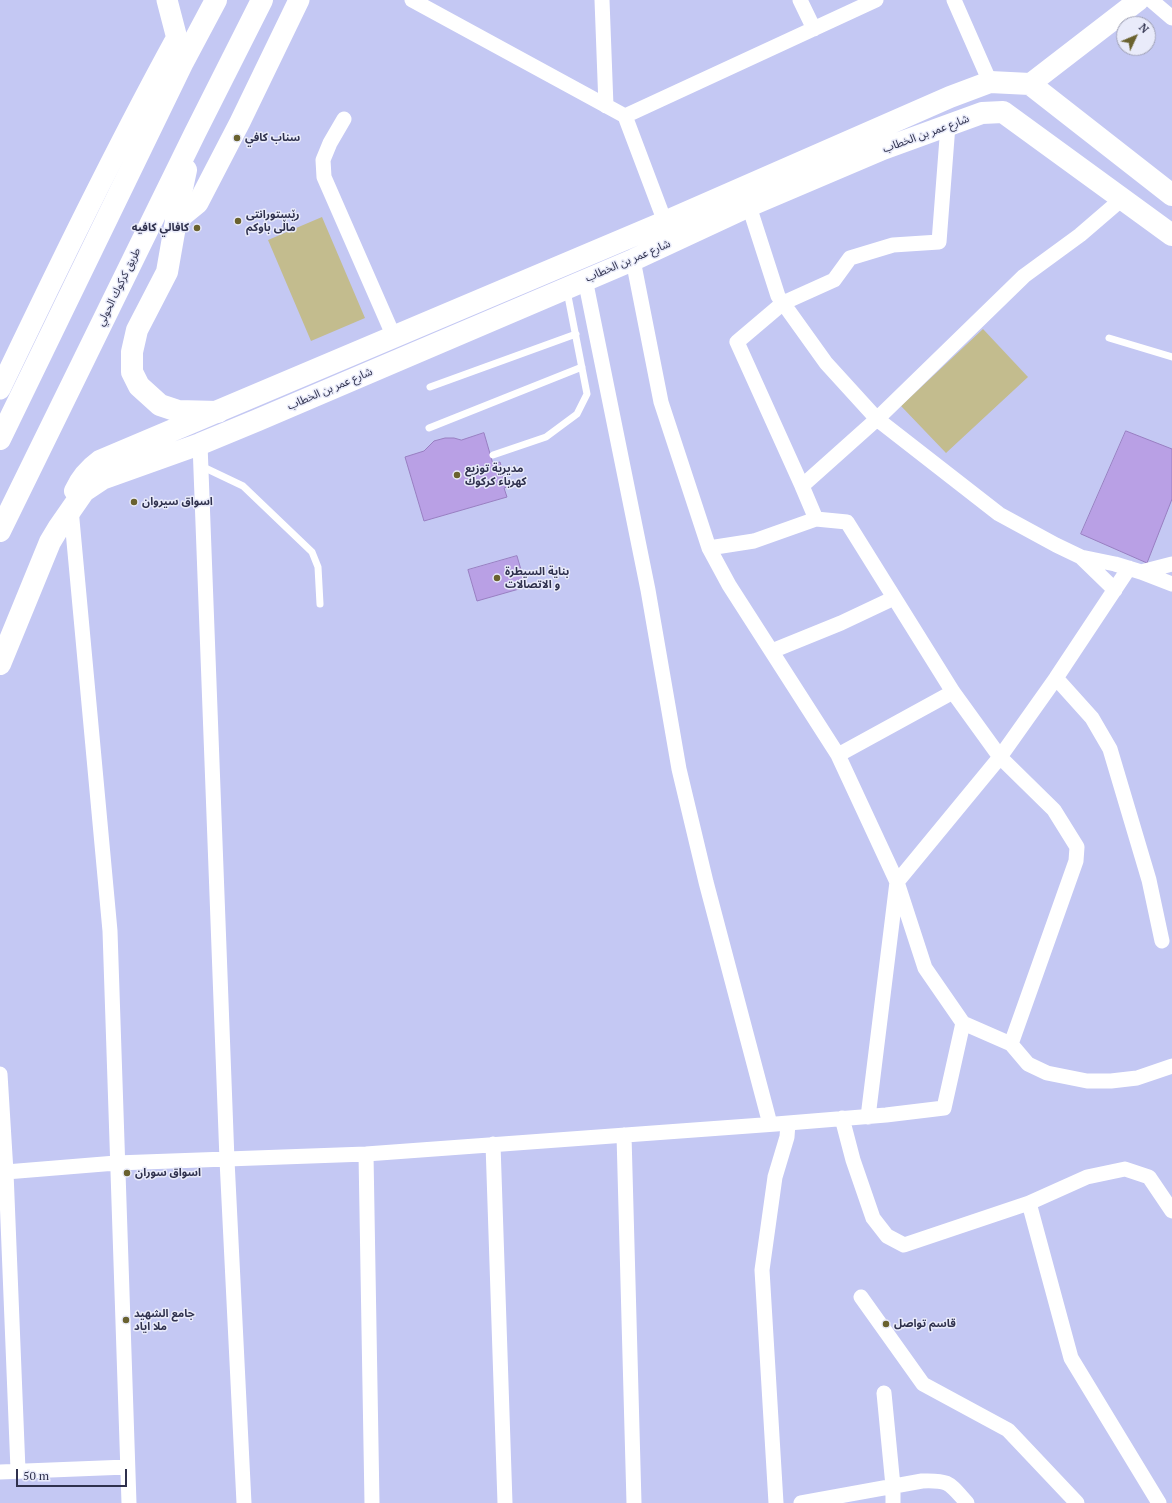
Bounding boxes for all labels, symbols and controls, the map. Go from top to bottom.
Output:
north arrow [1116,16,1156,56]
text: N [1136,20,1152,36]
street label: شارع عمر بن الخطاب [881,112,971,156]
place label: سناب كافي [245,131,300,145]
marker: سناب كافي [232,133,242,143]
place label: رێستورانتی ماڵی باوکم [246,208,300,234]
marker: رێستورانتی ماڵی باوکم [233,216,243,226]
place label: كافالي كافيه [132,221,189,235]
marker: كافالي كافيه [192,223,202,233]
street label: شارع عمر بن الخطاب [583,237,673,285]
street label: طريق كركوك الحولي [94,246,144,328]
street label: شارع عمر بن الخطاب [285,365,375,413]
place label: مديرية توزيع كهرباء كركوك [465,462,527,488]
marker: مديرية توزيع كهرباء كركوك [452,470,462,480]
place label: اسواق سيروان [142,495,213,509]
marker: اسواق سيروان [129,497,139,507]
place label: بناية السيطرة و الاتصالات [505,565,569,591]
marker: بناية السيطرة و الاتصالات [492,573,502,583]
place label: اسواق سوران [135,1166,201,1180]
marker: اسواق سوران [122,1168,132,1178]
place label: جامع الشهيد ملا اياد [134,1307,195,1333]
marker: جامع الشهيد ملا اياد [121,1315,131,1325]
place label: قاسم تواصل [894,1317,956,1331]
marker: قاسم تواصل [881,1319,891,1329]
scale bar [18,1461,129,1487]
text: 50 m [23,1468,49,1483]

